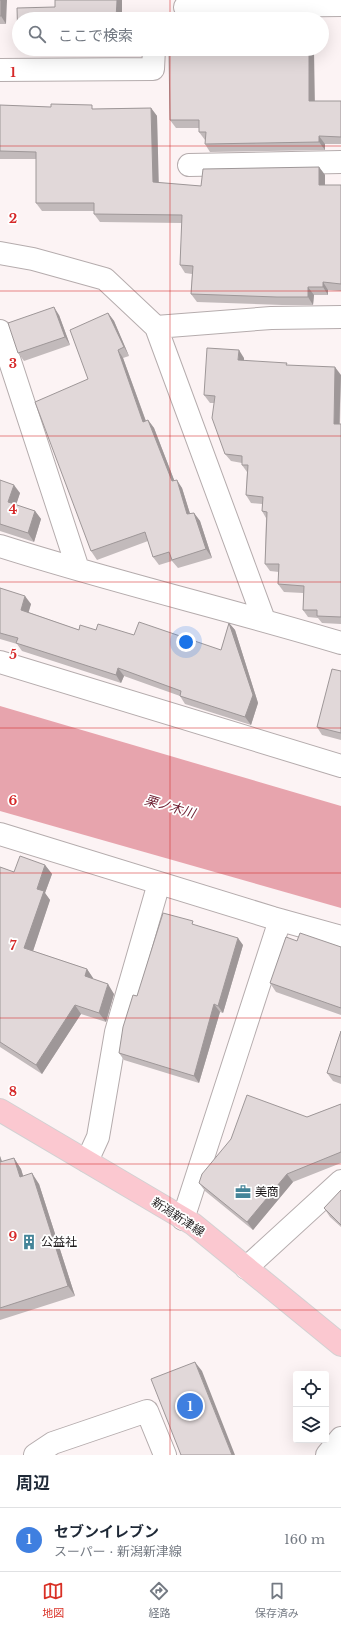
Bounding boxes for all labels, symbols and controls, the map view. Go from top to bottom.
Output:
search box [12,12,329,56]
icon: search [26,23,48,45]
text: ここで検索 [58,26,133,45]
text: 1 [10,64,16,81]
text: 2 [9,210,17,227]
text: 3 [9,355,17,372]
text: 4 [9,501,18,518]
your location [176,632,196,652]
text: 5 [9,646,17,663]
water label: 栗ノ木川 [143,791,199,822]
text: 6 [9,792,18,809]
text: 7 [10,937,17,954]
text: 8 [9,1083,17,1100]
office icon: 美商 [234,1183,252,1201]
place label: 美商 [255,1184,279,1199]
street label: 新潟新津線 [149,1194,208,1239]
text: 9 [9,1228,18,1245]
building icon: 公益社 [20,1233,38,1251]
place label: 公益社 [41,1234,77,1249]
map controls [293,1371,329,1443]
button: locate [293,1371,329,1407]
pin: 1 [177,1391,203,1421]
button: layers [293,1407,329,1443]
text: 周辺 [16,1473,50,1494]
text: セブンイレブン [54,1522,159,1541]
text: 1 [26,1531,32,1548]
text: 160 m [284,1531,325,1548]
text: スーパー · 新潟新津線 [54,1543,182,1560]
tab: 地図 [42,1580,64,1620]
tab: 経路 [148,1580,170,1620]
tab: 保存済み [255,1580,299,1620]

